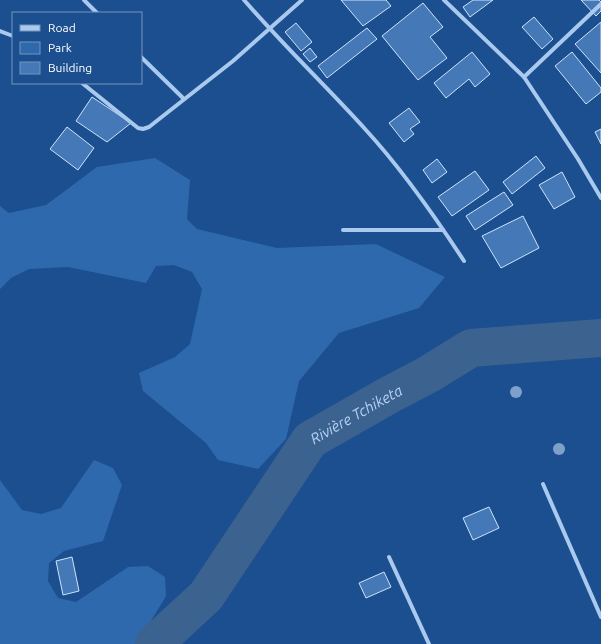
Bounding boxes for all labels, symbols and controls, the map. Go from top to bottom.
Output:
legend [12,12,142,84]
text: Road [48,21,76,34]
text: Park [48,41,72,54]
text: Building [48,61,92,74]
water label: Rivière Tchiketa [307,381,405,447]

